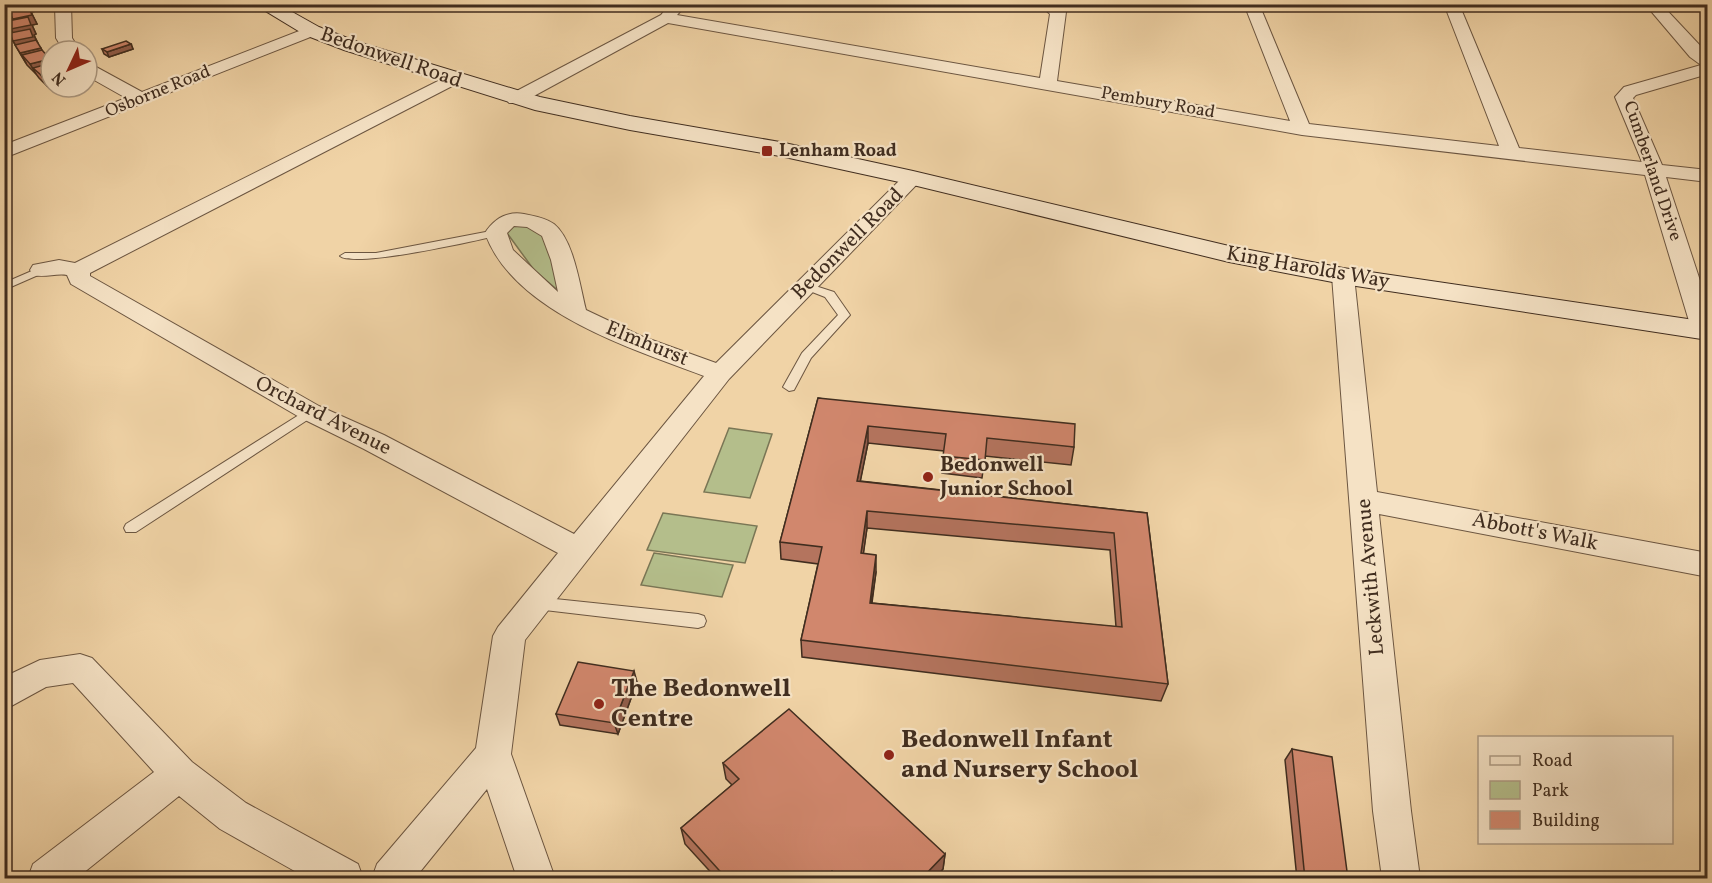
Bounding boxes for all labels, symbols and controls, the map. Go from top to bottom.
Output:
street label: Bedonwell Road [316,20,466,96]
north arrow [39,39,99,99]
street label: Osborne Road [102,60,214,124]
text: N [47,66,72,90]
street label: Pembury Road [1099,81,1217,125]
street label: Cumberland Drive [1616,98,1688,244]
place label: Lenham Road [779,139,897,164]
marker: Lenham Road [760,144,774,158]
street label: Bedonwell Road [785,181,911,307]
street label: King Harolds Way [1224,239,1393,297]
street label: Elmhurst [601,314,693,374]
street label: Orchard Avenue [250,369,396,463]
place label: Bedonwell Junior School [939,451,1073,504]
marker: Bedonwell Junior School [921,470,935,484]
street label: Leckwith Avenue [1350,497,1392,657]
street label: Abbott's Walk [1470,506,1601,559]
place label: The Bedonwell Centre [611,671,791,737]
marker: The Bedonwell Centre [592,697,606,711]
place label: Bedonwell Infant and Nursery School [901,722,1139,788]
legend [1478,736,1673,844]
marker: Bedonwell Infant and Nursery School [882,748,896,762]
text: Road [1532,749,1573,774]
text: Park [1532,779,1569,804]
text: Building [1532,809,1600,834]

